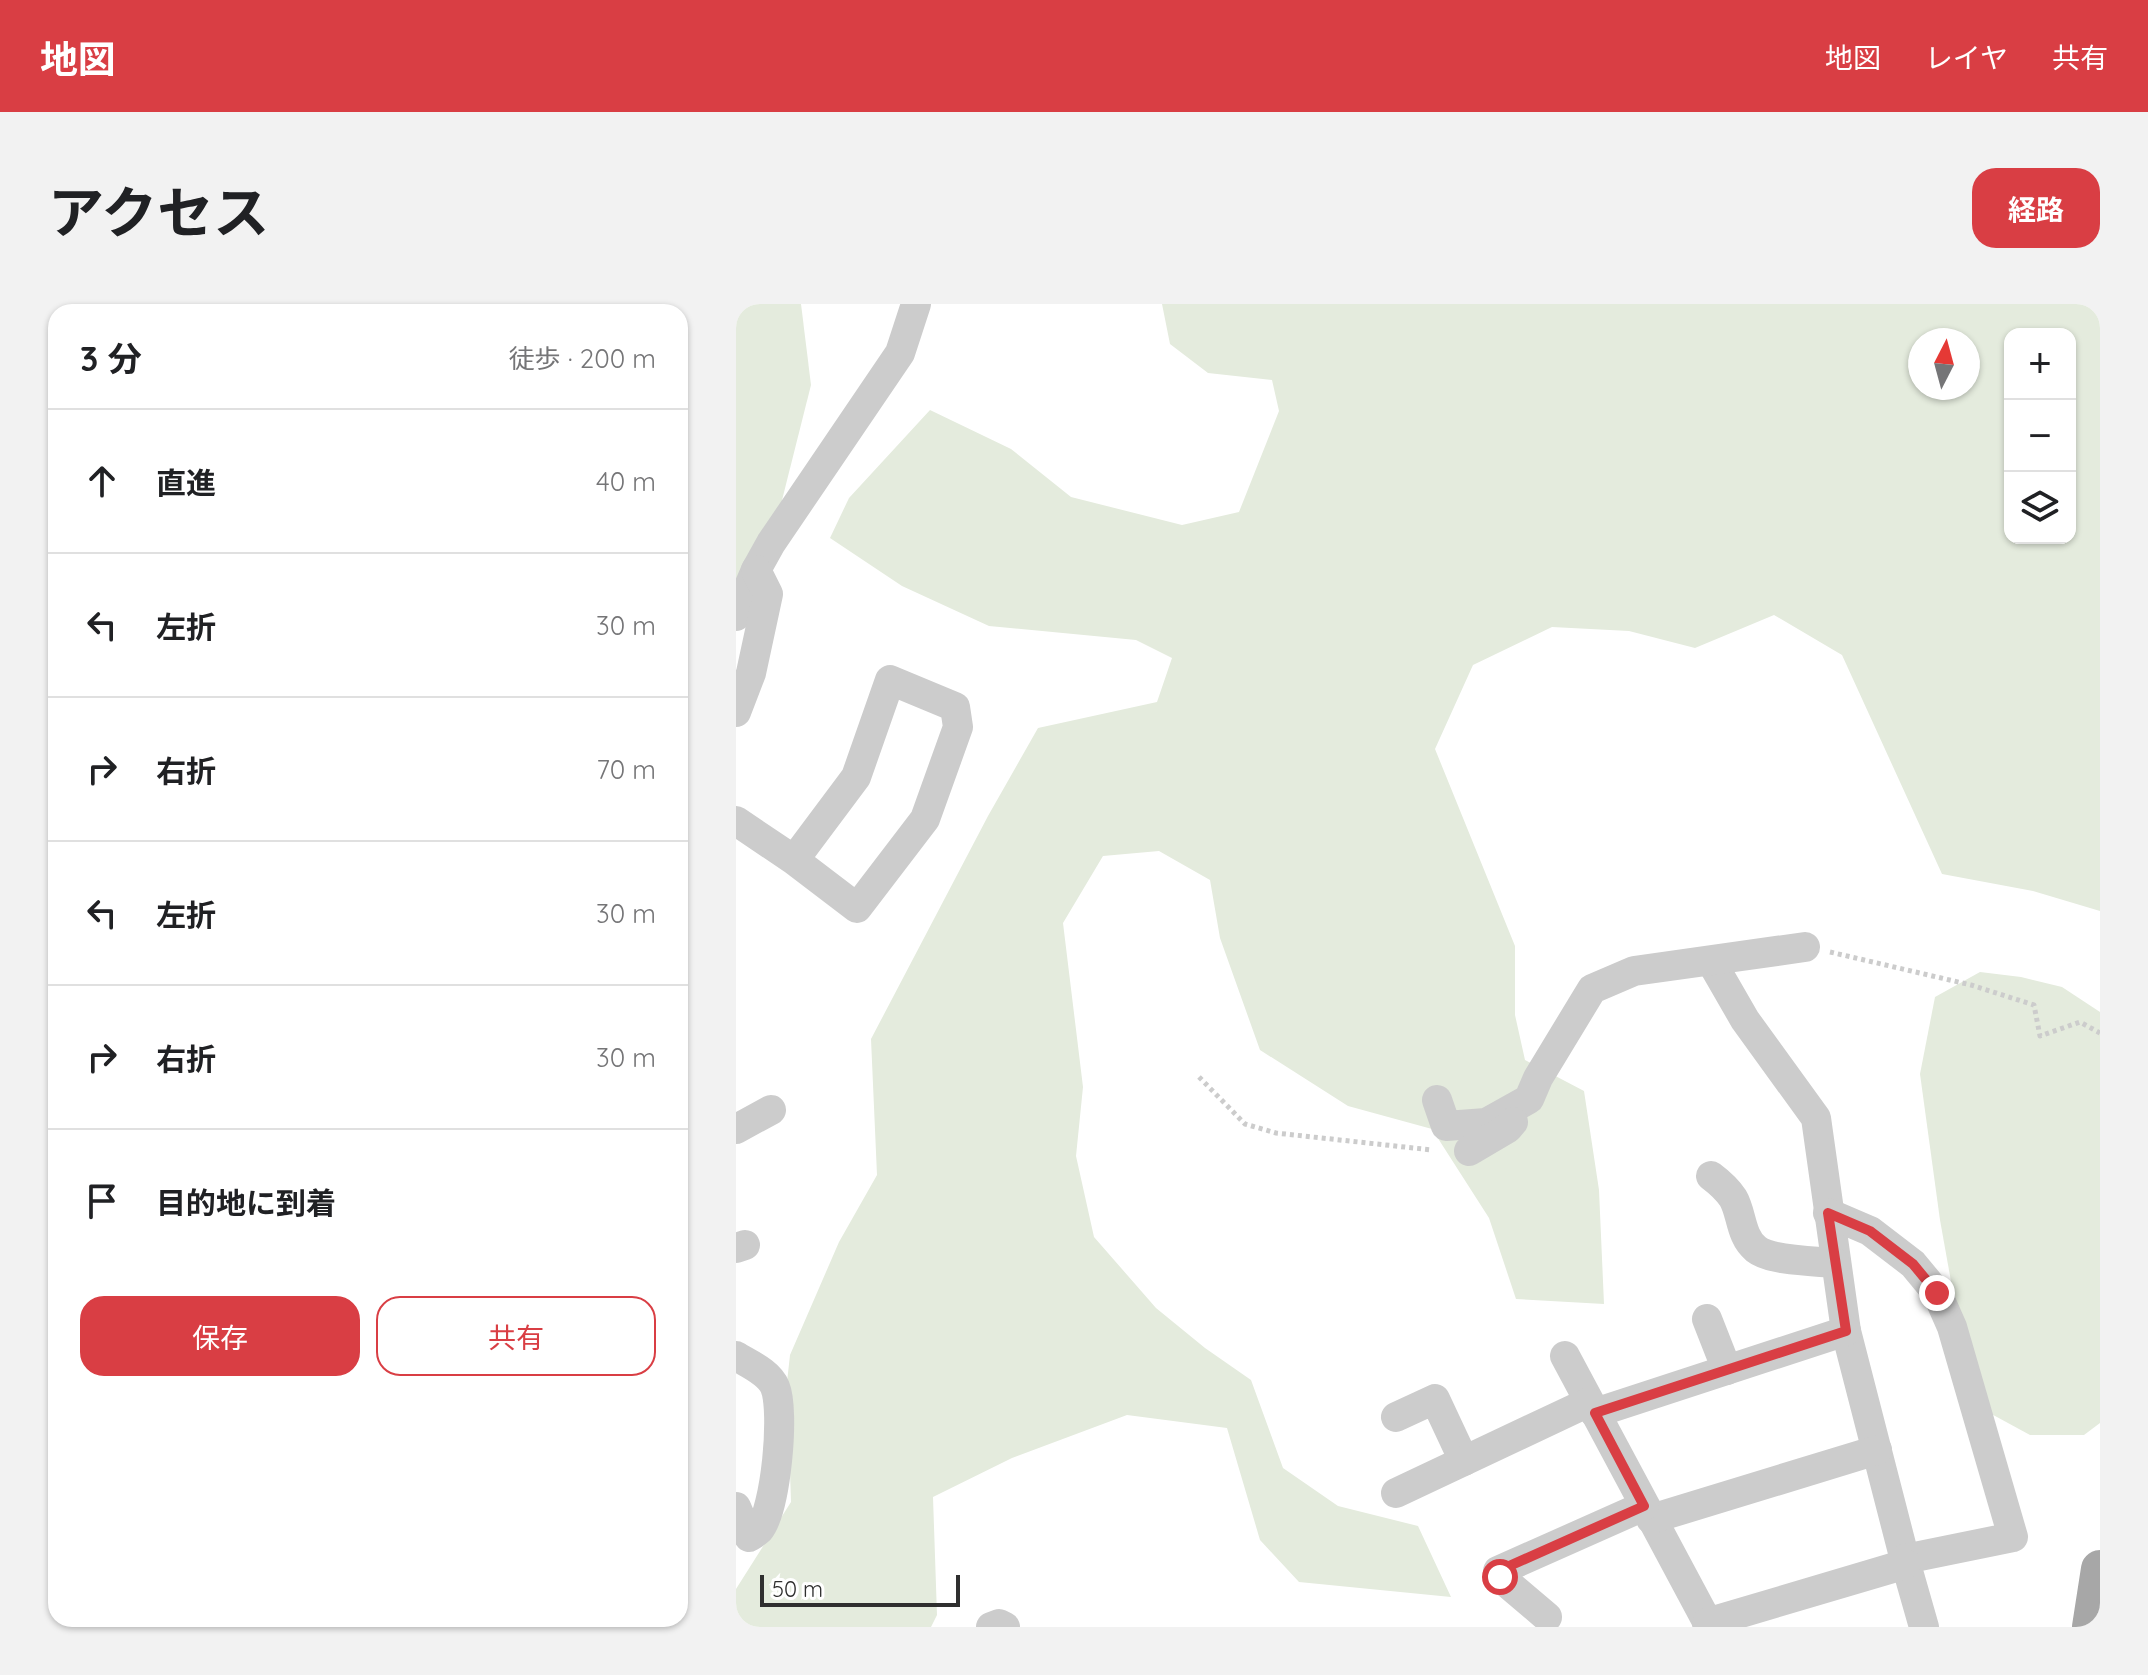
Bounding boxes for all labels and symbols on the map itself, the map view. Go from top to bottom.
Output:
north arrow [1908,328,1980,400]
route end [1919,1275,1955,1311]
route start [1482,1559,1518,1595]
scale bar [760,1571,960,1607]

